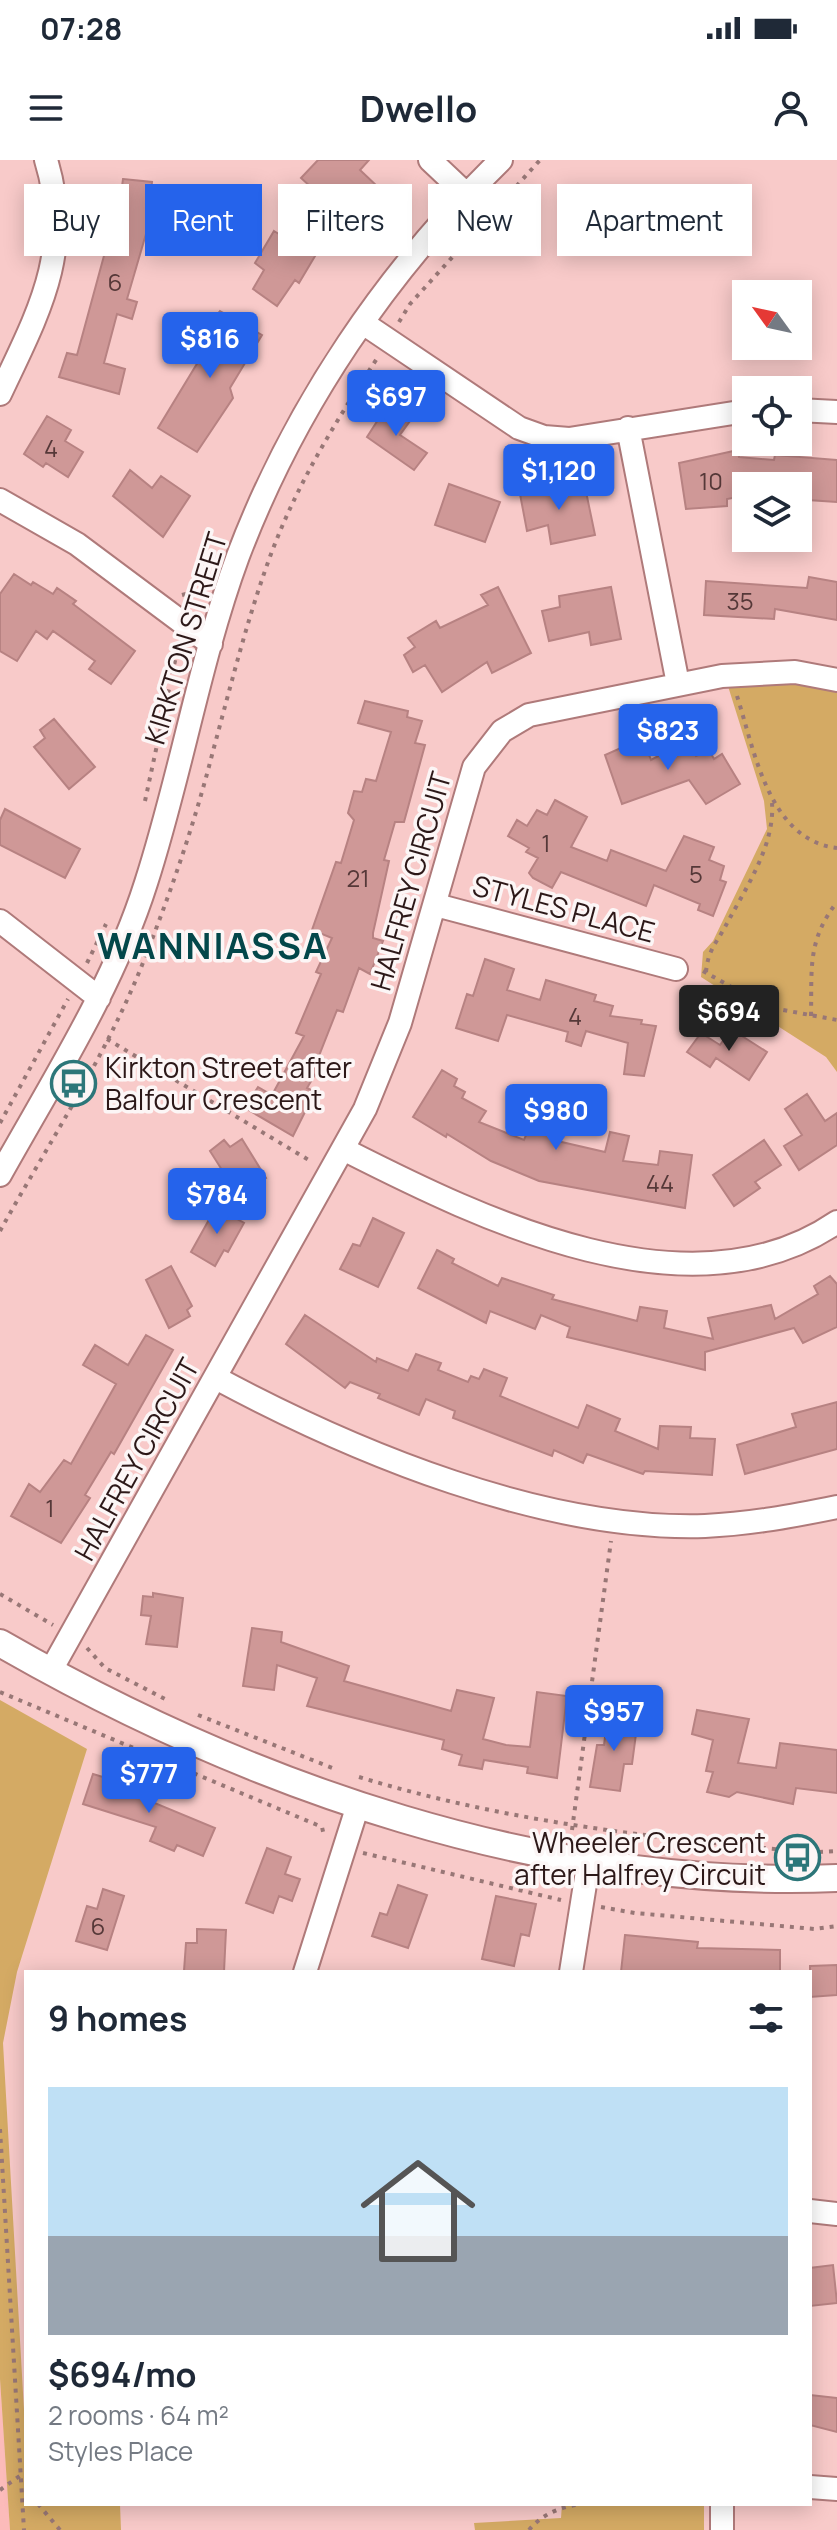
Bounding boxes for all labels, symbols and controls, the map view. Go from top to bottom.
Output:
text: 07:28 [40,8,122,49]
text: Dwello [360,84,477,133]
icon: menu [24,86,68,130]
icon: person [769,86,813,130]
chip: Buy [24,184,129,256]
chip: Rent [145,184,262,256]
chip: Filters [278,184,412,256]
chip: New [428,184,541,256]
chip: Apartment [557,184,752,256]
house number: 6 [108,265,122,298]
north arrow [732,280,812,360]
map controls [732,280,812,552]
pin: $816 [163,312,257,380]
text: $816 [180,320,240,356]
pin: $697 [349,370,443,438]
button: locate [732,376,812,456]
text: $697 [365,378,427,414]
house number: 4 [44,431,58,464]
pin: $1,120 [494,444,624,512]
text: $1,120 [521,452,597,488]
house number: 10 [699,464,723,497]
button: layers [732,472,812,552]
street label: KIRKTON STREET [135,527,235,748]
house number: 35 [726,584,754,617]
pin: $823 [621,704,715,772]
text: $823 [637,712,699,748]
street label: HALFREY CIRCUIT [361,767,459,995]
house number: 1 [541,826,551,859]
house number: 5 [689,857,703,890]
house number: 21 [346,861,370,894]
street label: STYLES PLACE [469,865,659,951]
district label: WANNIASSA [97,921,329,970]
pin: $694 [682,985,776,1053]
text: $694 [697,993,761,1029]
house number: 4 [568,999,582,1032]
place label: Kirkton Street after Balfour Crescent [105,1048,352,1118]
bus stop icon: Kirkton Street after Balfour Crescent [50,1059,98,1107]
pin: $980 [509,1084,603,1152]
text: $980 [523,1092,589,1128]
house number: 44 [646,1166,674,1199]
pin: $784 [170,1168,264,1236]
text: $784 [186,1176,248,1212]
street label: HALFREY CIRCUIT [65,1351,208,1567]
house number: 1 [45,1491,55,1524]
pin: $957 [567,1685,661,1753]
text: $957 [583,1693,645,1729]
pin: $777 [102,1747,196,1815]
text: $777 [120,1755,178,1791]
place label: Wheeler Crescent after Halfrey Circuit [514,1823,766,1893]
bus stop icon: Wheeler Crescent after Halfrey Circuit [773,1834,821,1882]
house number: 6 [91,1909,105,1942]
text: 9 homes [48,1995,187,2041]
icon: filters [744,1996,788,2040]
icon: home [346,2139,490,2283]
text: $694/mo [48,2351,196,2397]
text: 2 rooms · 64 m² [48,2397,229,2433]
text: Styles Place [48,2433,193,2469]

